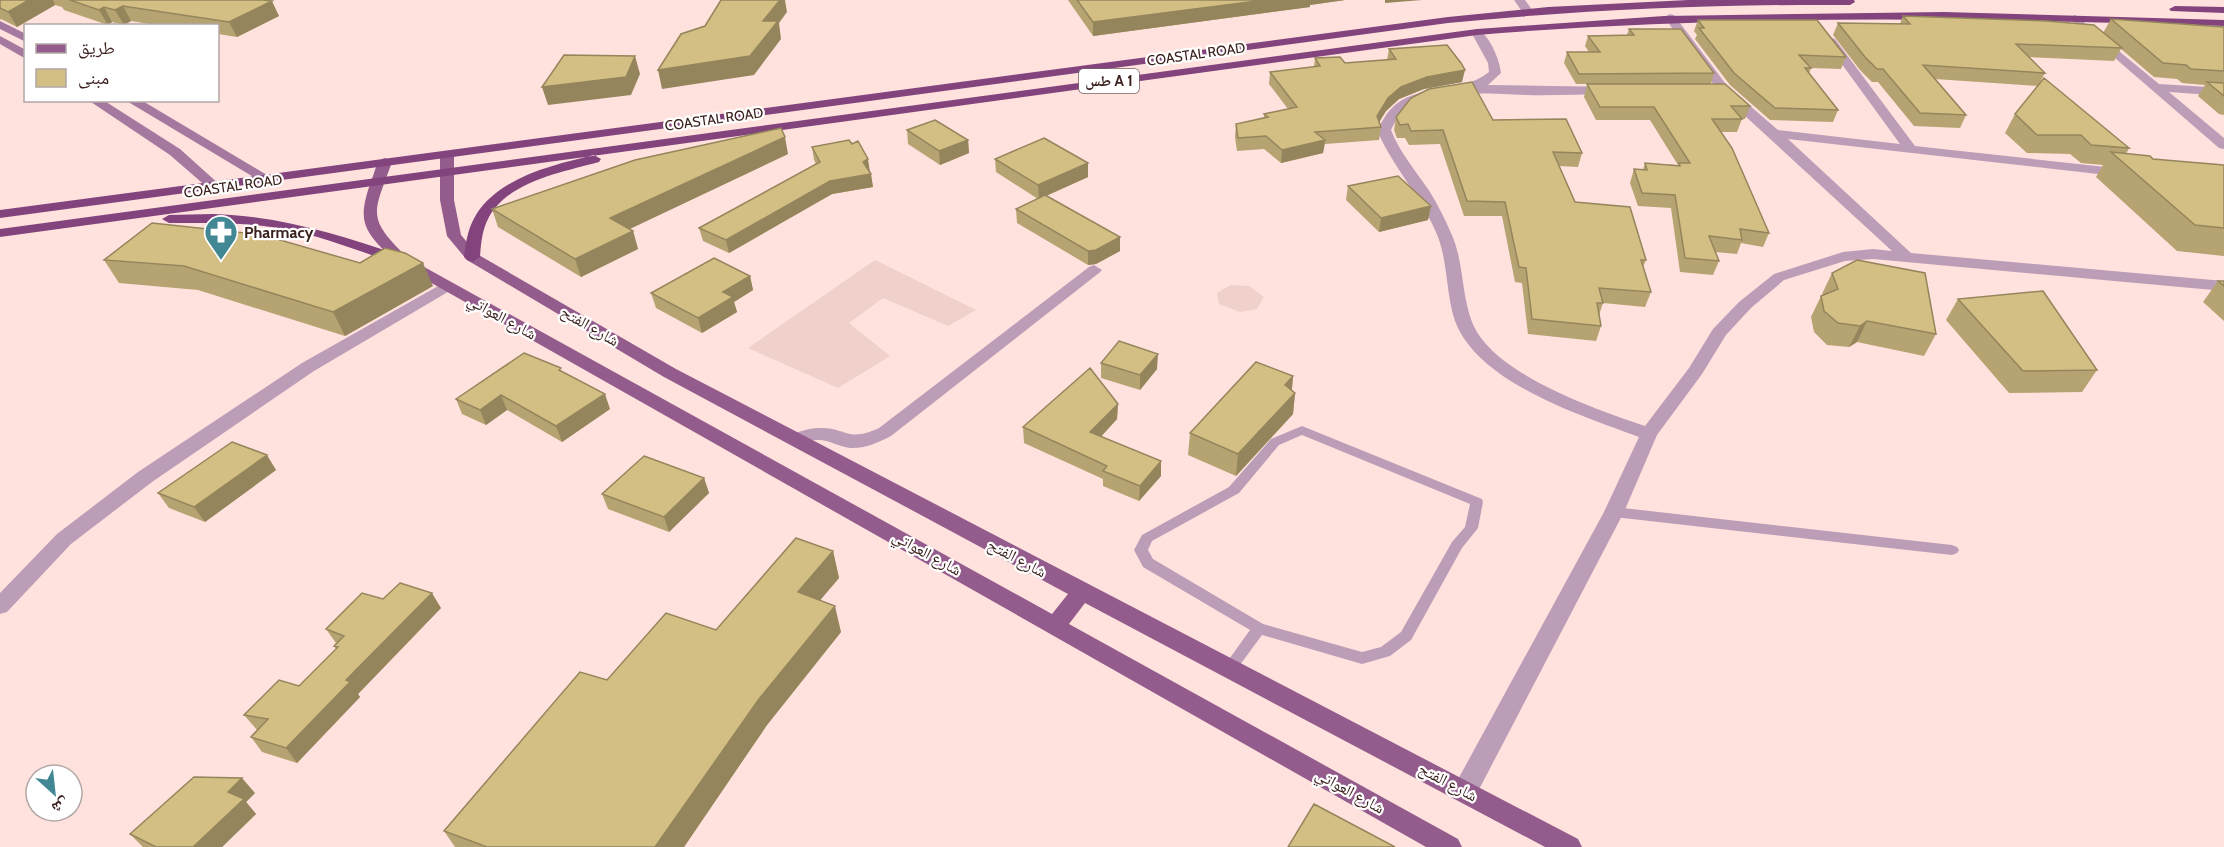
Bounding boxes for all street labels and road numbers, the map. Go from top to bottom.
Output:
street label: COASTAL ROAD [1146,38,1246,70]
road number: طس A 1 [1079,69,1139,93]
street label: COASTAL ROAD [664,103,764,135]
street label: COASTAL ROAD [183,170,283,202]
street label: شارع العواتي [463,290,540,346]
street label: شارع الفتح [557,302,622,351]
street label: شارع العواتي [888,526,965,582]
street label: شارع الفتح [984,535,1050,582]
street label: شارع الفتح [1415,759,1481,806]
street label: شارع العواتي [1311,764,1388,820]

